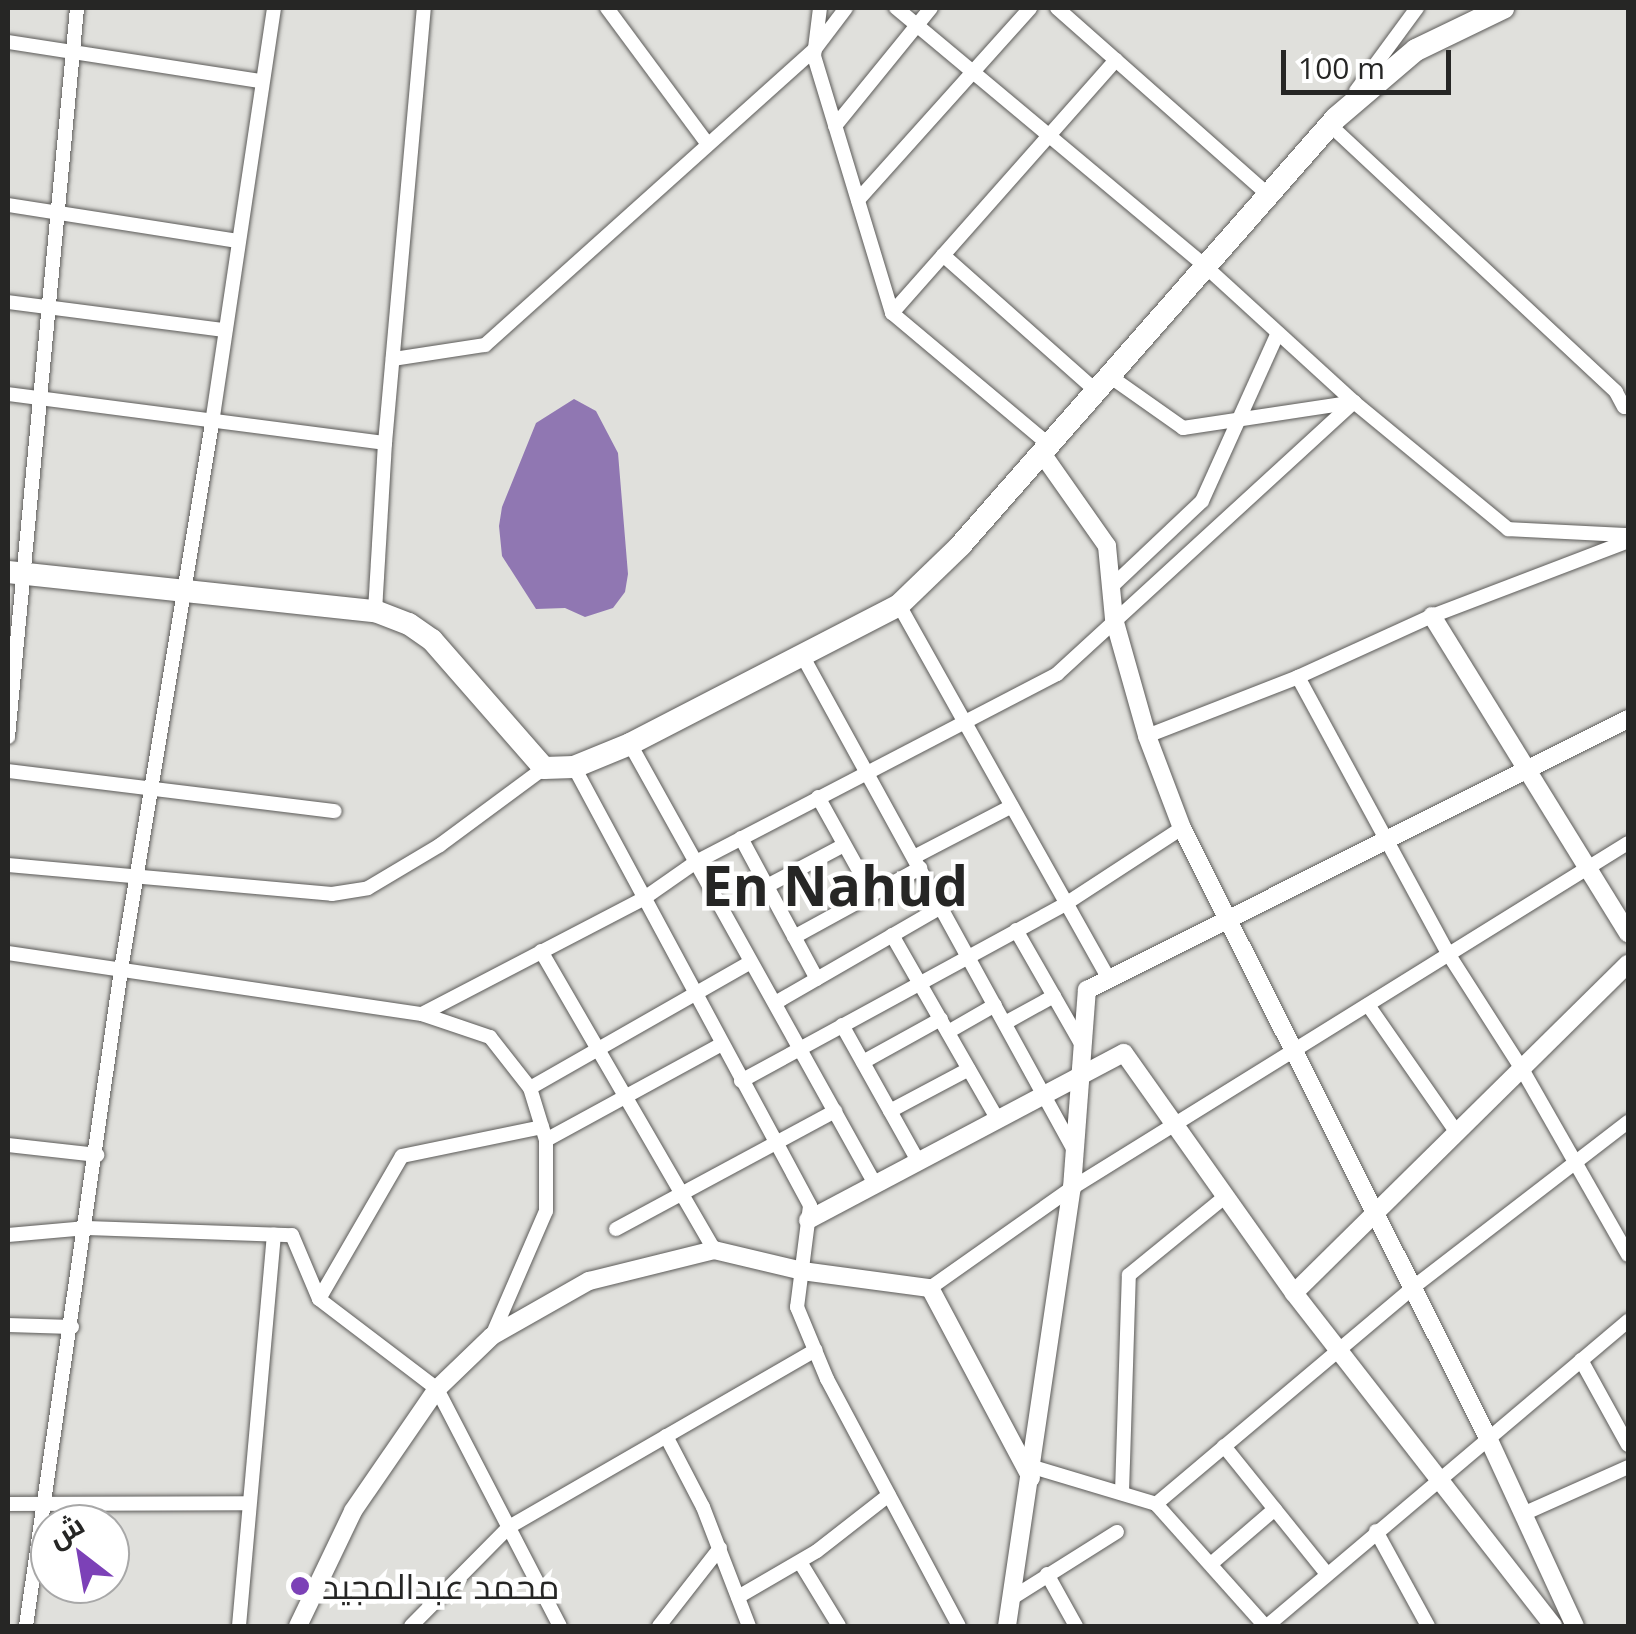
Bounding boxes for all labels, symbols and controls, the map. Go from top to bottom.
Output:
scale bar [1286,30,1456,92]
text: 100 m [1298,47,1385,88]
district label: En Nahud [702,852,968,918]
north arrow [30,1504,130,1604]
text: ش [40,1504,91,1556]
place label: محمد عبدالمجيد [322,1565,560,1607]
marker: محمد عبدالمجيد [287,1573,313,1599]

